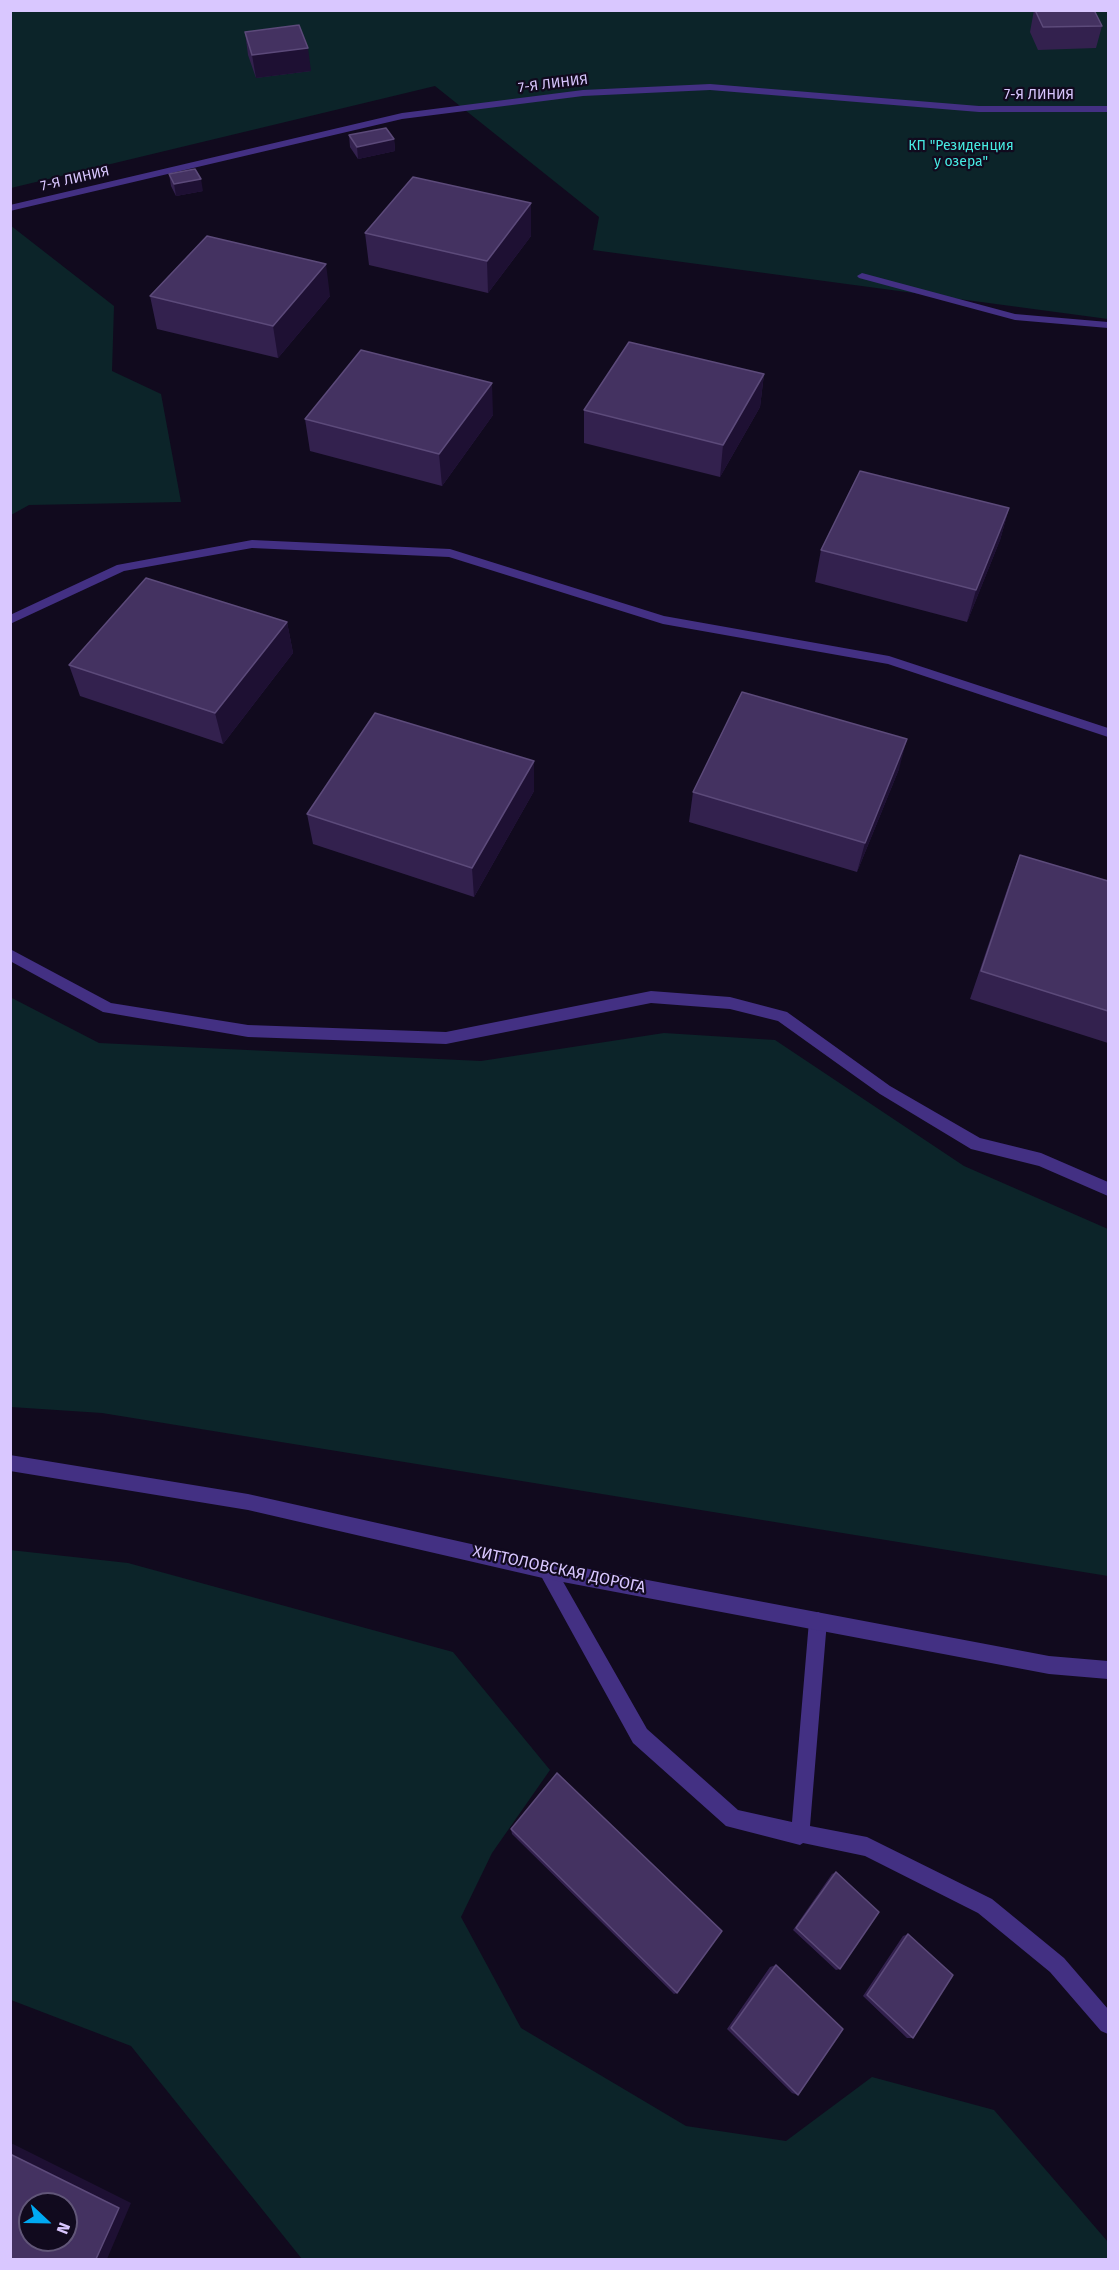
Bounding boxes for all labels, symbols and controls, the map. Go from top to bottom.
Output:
street label: 7-Я ЛИНИЯ [517,71,589,97]
street label: 7-Я ЛИНИЯ [1004,87,1074,103]
park label: КП "Резиденция у озера" [908,138,1014,170]
street label: 7-Я ЛИНИЯ [39,163,111,195]
street label: ХИТТОЛОВСКАЯ ДОРОГА [471,1542,647,1598]
north arrow [18,2192,78,2252]
text: N [53,2220,74,2237]

